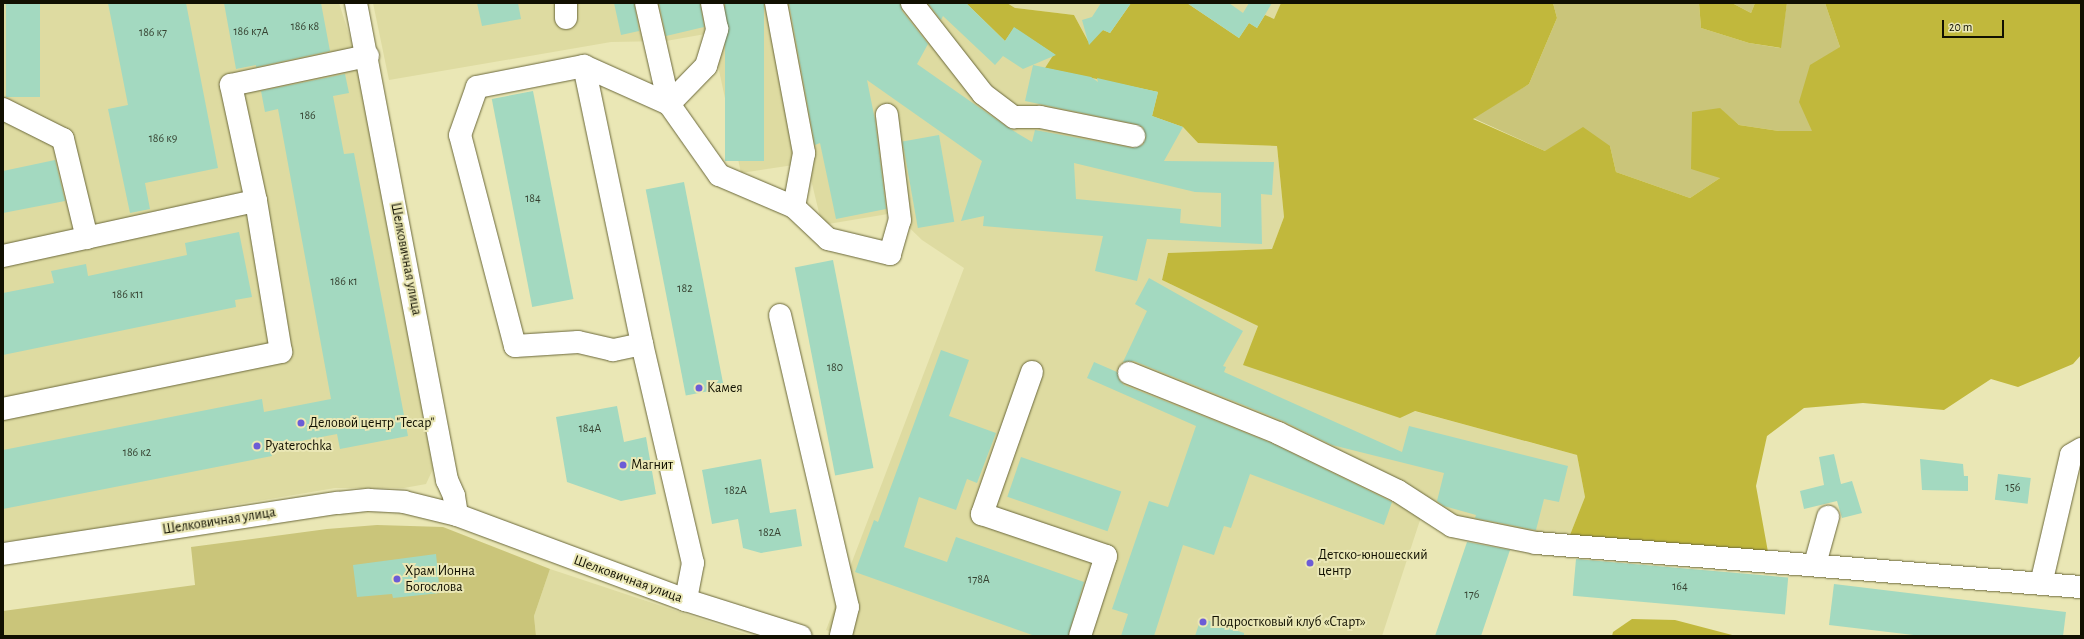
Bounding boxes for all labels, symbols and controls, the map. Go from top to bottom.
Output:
scale bar [1944,12,2006,38]
house number: 186 к8 [291,20,319,34]
text: 20 m [1949,21,1972,33]
house number: 186 к7А [233,25,269,39]
house number: 186 к7 [139,26,167,40]
house number: 186 [300,109,316,123]
house number: 186 к9 [149,132,177,146]
house number: 184 [525,192,541,206]
street label: Шелковичная улица [387,201,425,317]
house number: 186 к1 [330,275,358,289]
house number: 182 [677,282,693,296]
house number: 186 к11 [112,288,144,302]
house number: 180 [827,361,843,375]
place label: Камея [707,380,743,396]
marker: Камея [694,383,704,393]
place label: Деловой центр "Тесар" [309,415,434,431]
marker: Деловой центр "Тесар" [296,418,306,428]
house number: 184А [579,422,601,436]
place label: Pyaterochka [265,438,332,454]
marker: Pyaterochka [252,441,262,451]
house number: 186 к2 [123,446,151,460]
place label: Магнит [631,457,673,473]
marker: Магнит [618,460,628,470]
house number: 156 [2006,481,2020,495]
house number: 182А [725,484,747,498]
street label: Шелковичная улица [161,504,277,538]
house number: 182А [759,526,781,540]
place label: Детско-юношеский центр [1318,547,1428,580]
street label: Шелковичная улица [571,552,685,606]
marker: Детско-юношеский центр [1305,558,1315,568]
place label: Храм Ионна Богослова [405,563,475,596]
house number: 178А [968,573,990,587]
marker: Храм Ионна Богослова [392,574,402,584]
house number: 164 [1672,580,1688,594]
house number: 176 [1465,588,1479,602]
place label: Подростковый клуб «Старт» [1211,614,1366,630]
marker: Подростковый клуб «Старт» [1198,617,1208,627]

